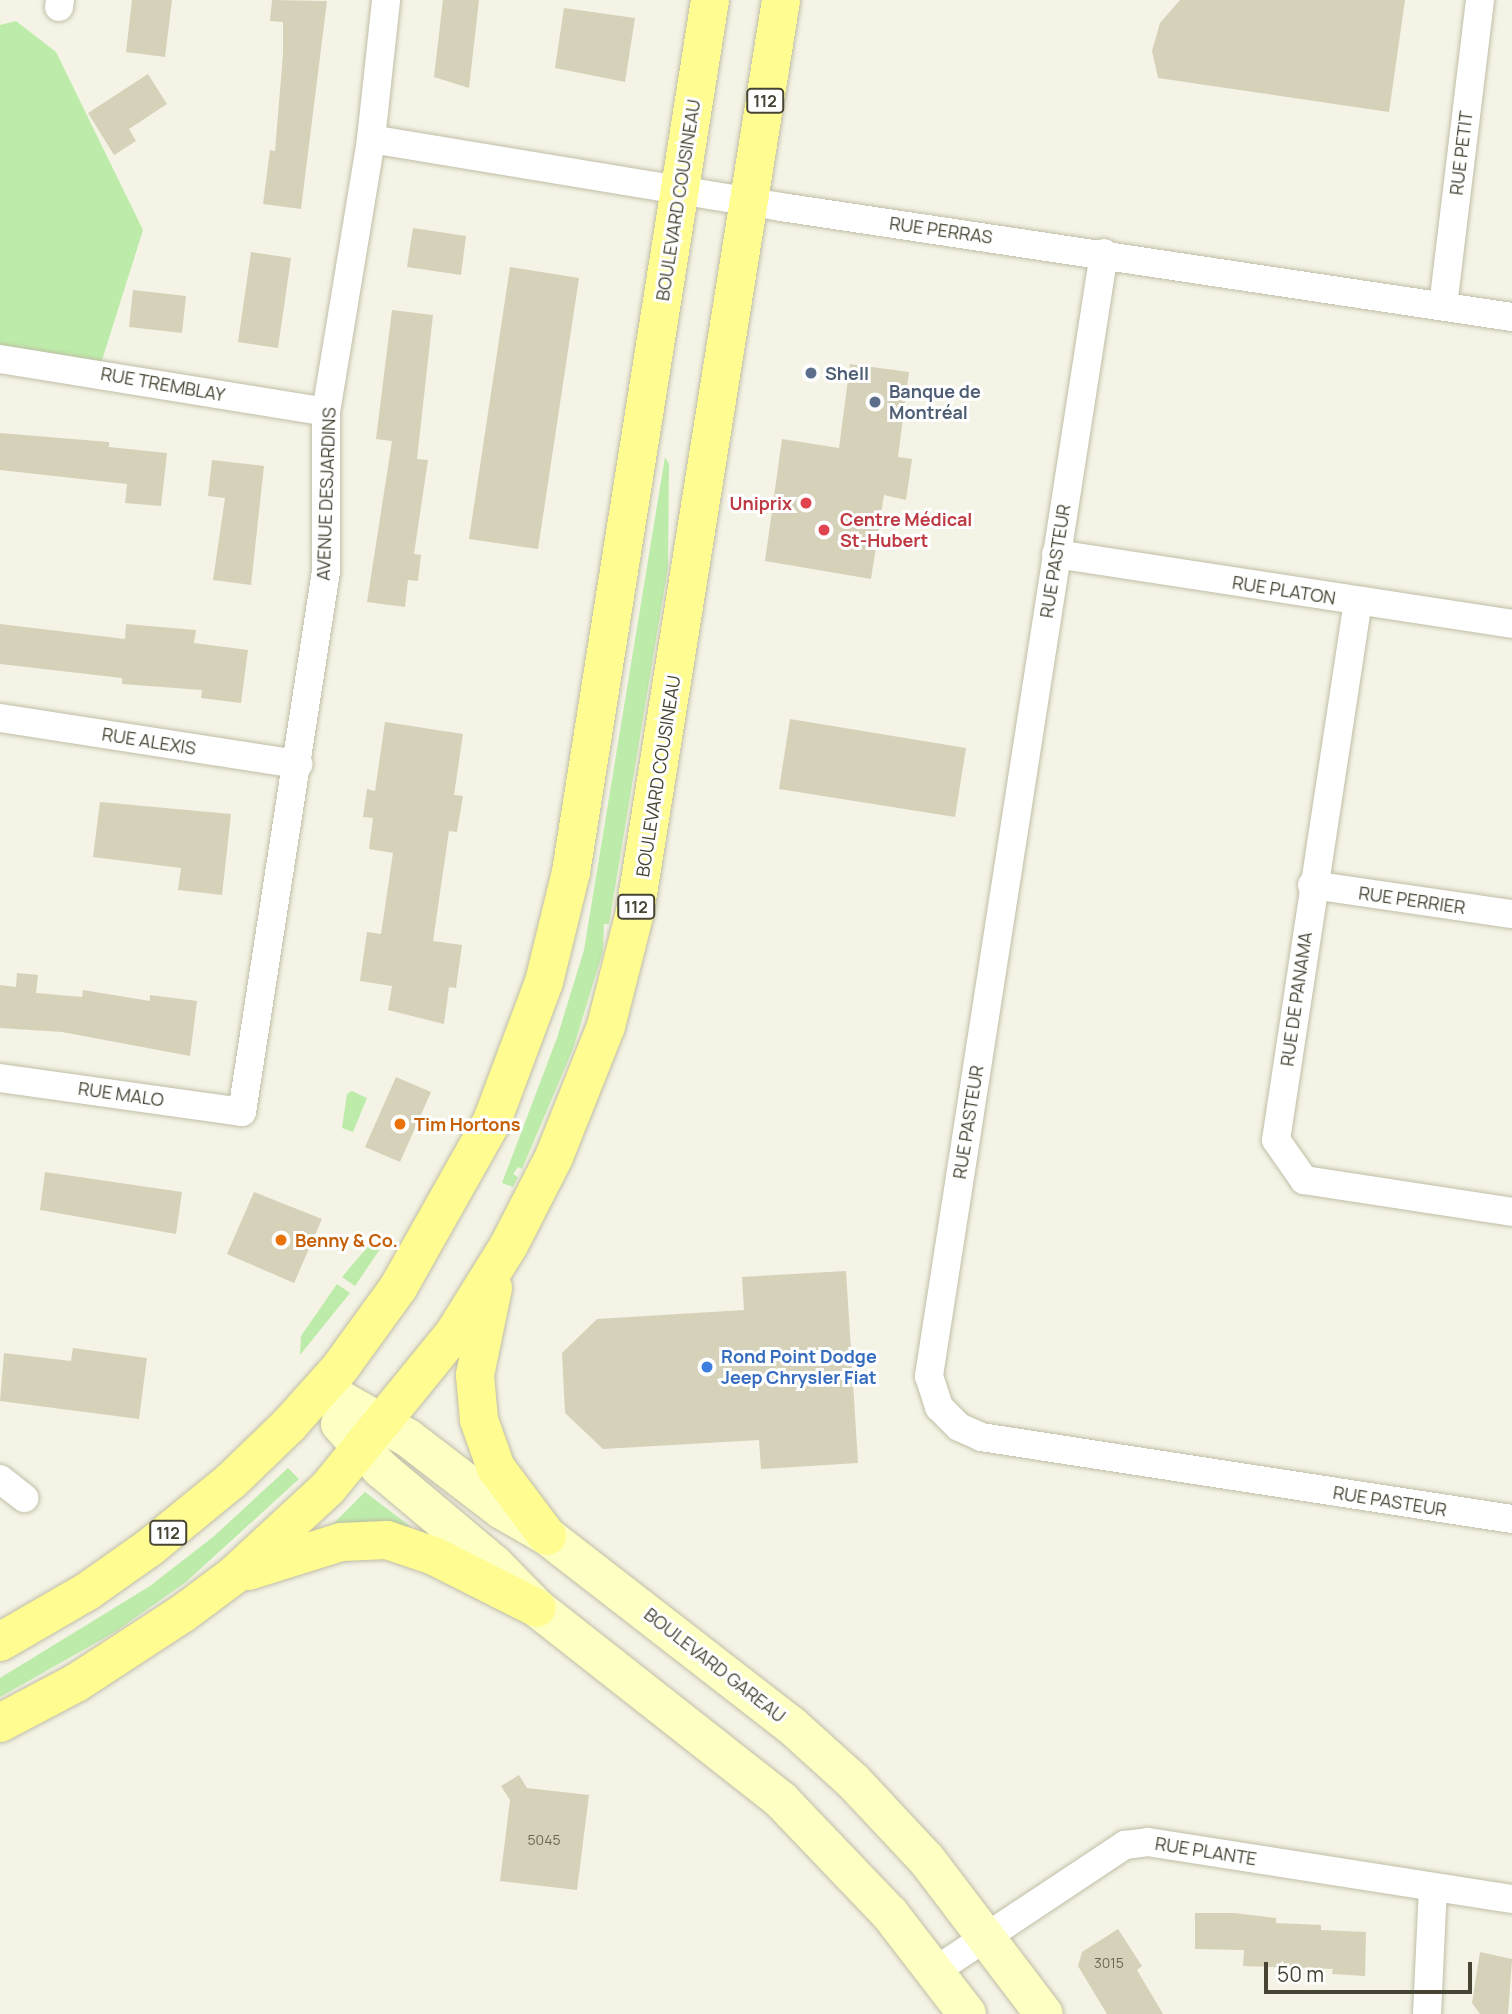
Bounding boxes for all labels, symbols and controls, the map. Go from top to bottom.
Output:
road number: 112 [746,88,784,114]
street label: BOULEVARD COUSINEAU [651,98,705,302]
street label: RUE PETIT [1445,110,1477,196]
street label: RUE PERRAS [888,212,994,248]
street label: RUE TREMBLAY [99,362,227,406]
place label: Shell [825,362,869,384]
marker: Shell [803,365,819,381]
place label: Banque de Montréal [889,381,981,424]
marker: Banque de Montréal [867,394,883,410]
street label: AVENUE DESJARDINS [312,407,340,581]
place label: Uniprix [729,492,792,514]
marker: Uniprix [798,495,814,511]
street label: RUE PASTEUR [1035,503,1075,619]
place label: Centre Médical St-Hubert [840,509,972,552]
marker: Centre Médical St-Hubert [814,520,834,540]
street label: RUE PLATON [1231,571,1337,609]
street label: BOULEVARD COUSINEAU [631,674,685,878]
street label: RUE ALEXIS [100,723,198,759]
street label: RUE PERRIER [1357,882,1467,918]
road number: 112 [617,894,655,920]
street label: RUE DE PANAMA [1276,930,1316,1068]
street label: RUE PASTEUR [948,1064,988,1180]
street label: RUE MALO [77,1077,165,1111]
place label: Tim Hortons [414,1113,520,1135]
marker: Tim Hortons [392,1116,408,1132]
place label: Benny & Co. [295,1229,398,1251]
marker: Benny & Co. [273,1232,289,1248]
place label: Rond Point Dodge Jeep Chrysler Fiat [721,1346,877,1388]
marker: Rond Point Dodge Jeep Chrysler Fiat [699,1359,715,1375]
street label: RUE PASTEUR [1332,1481,1448,1521]
road number: 112 [149,1520,187,1546]
street label: BOULEVARD GAREAU [640,1603,790,1727]
house number: 5045 [528,1832,560,1848]
street label: RUE PLANTE [1154,1832,1258,1870]
scale bar [1267,1948,1475,1992]
house number: 3015 [1094,1955,1124,1971]
text: 50 m [1277,1960,1324,1988]

